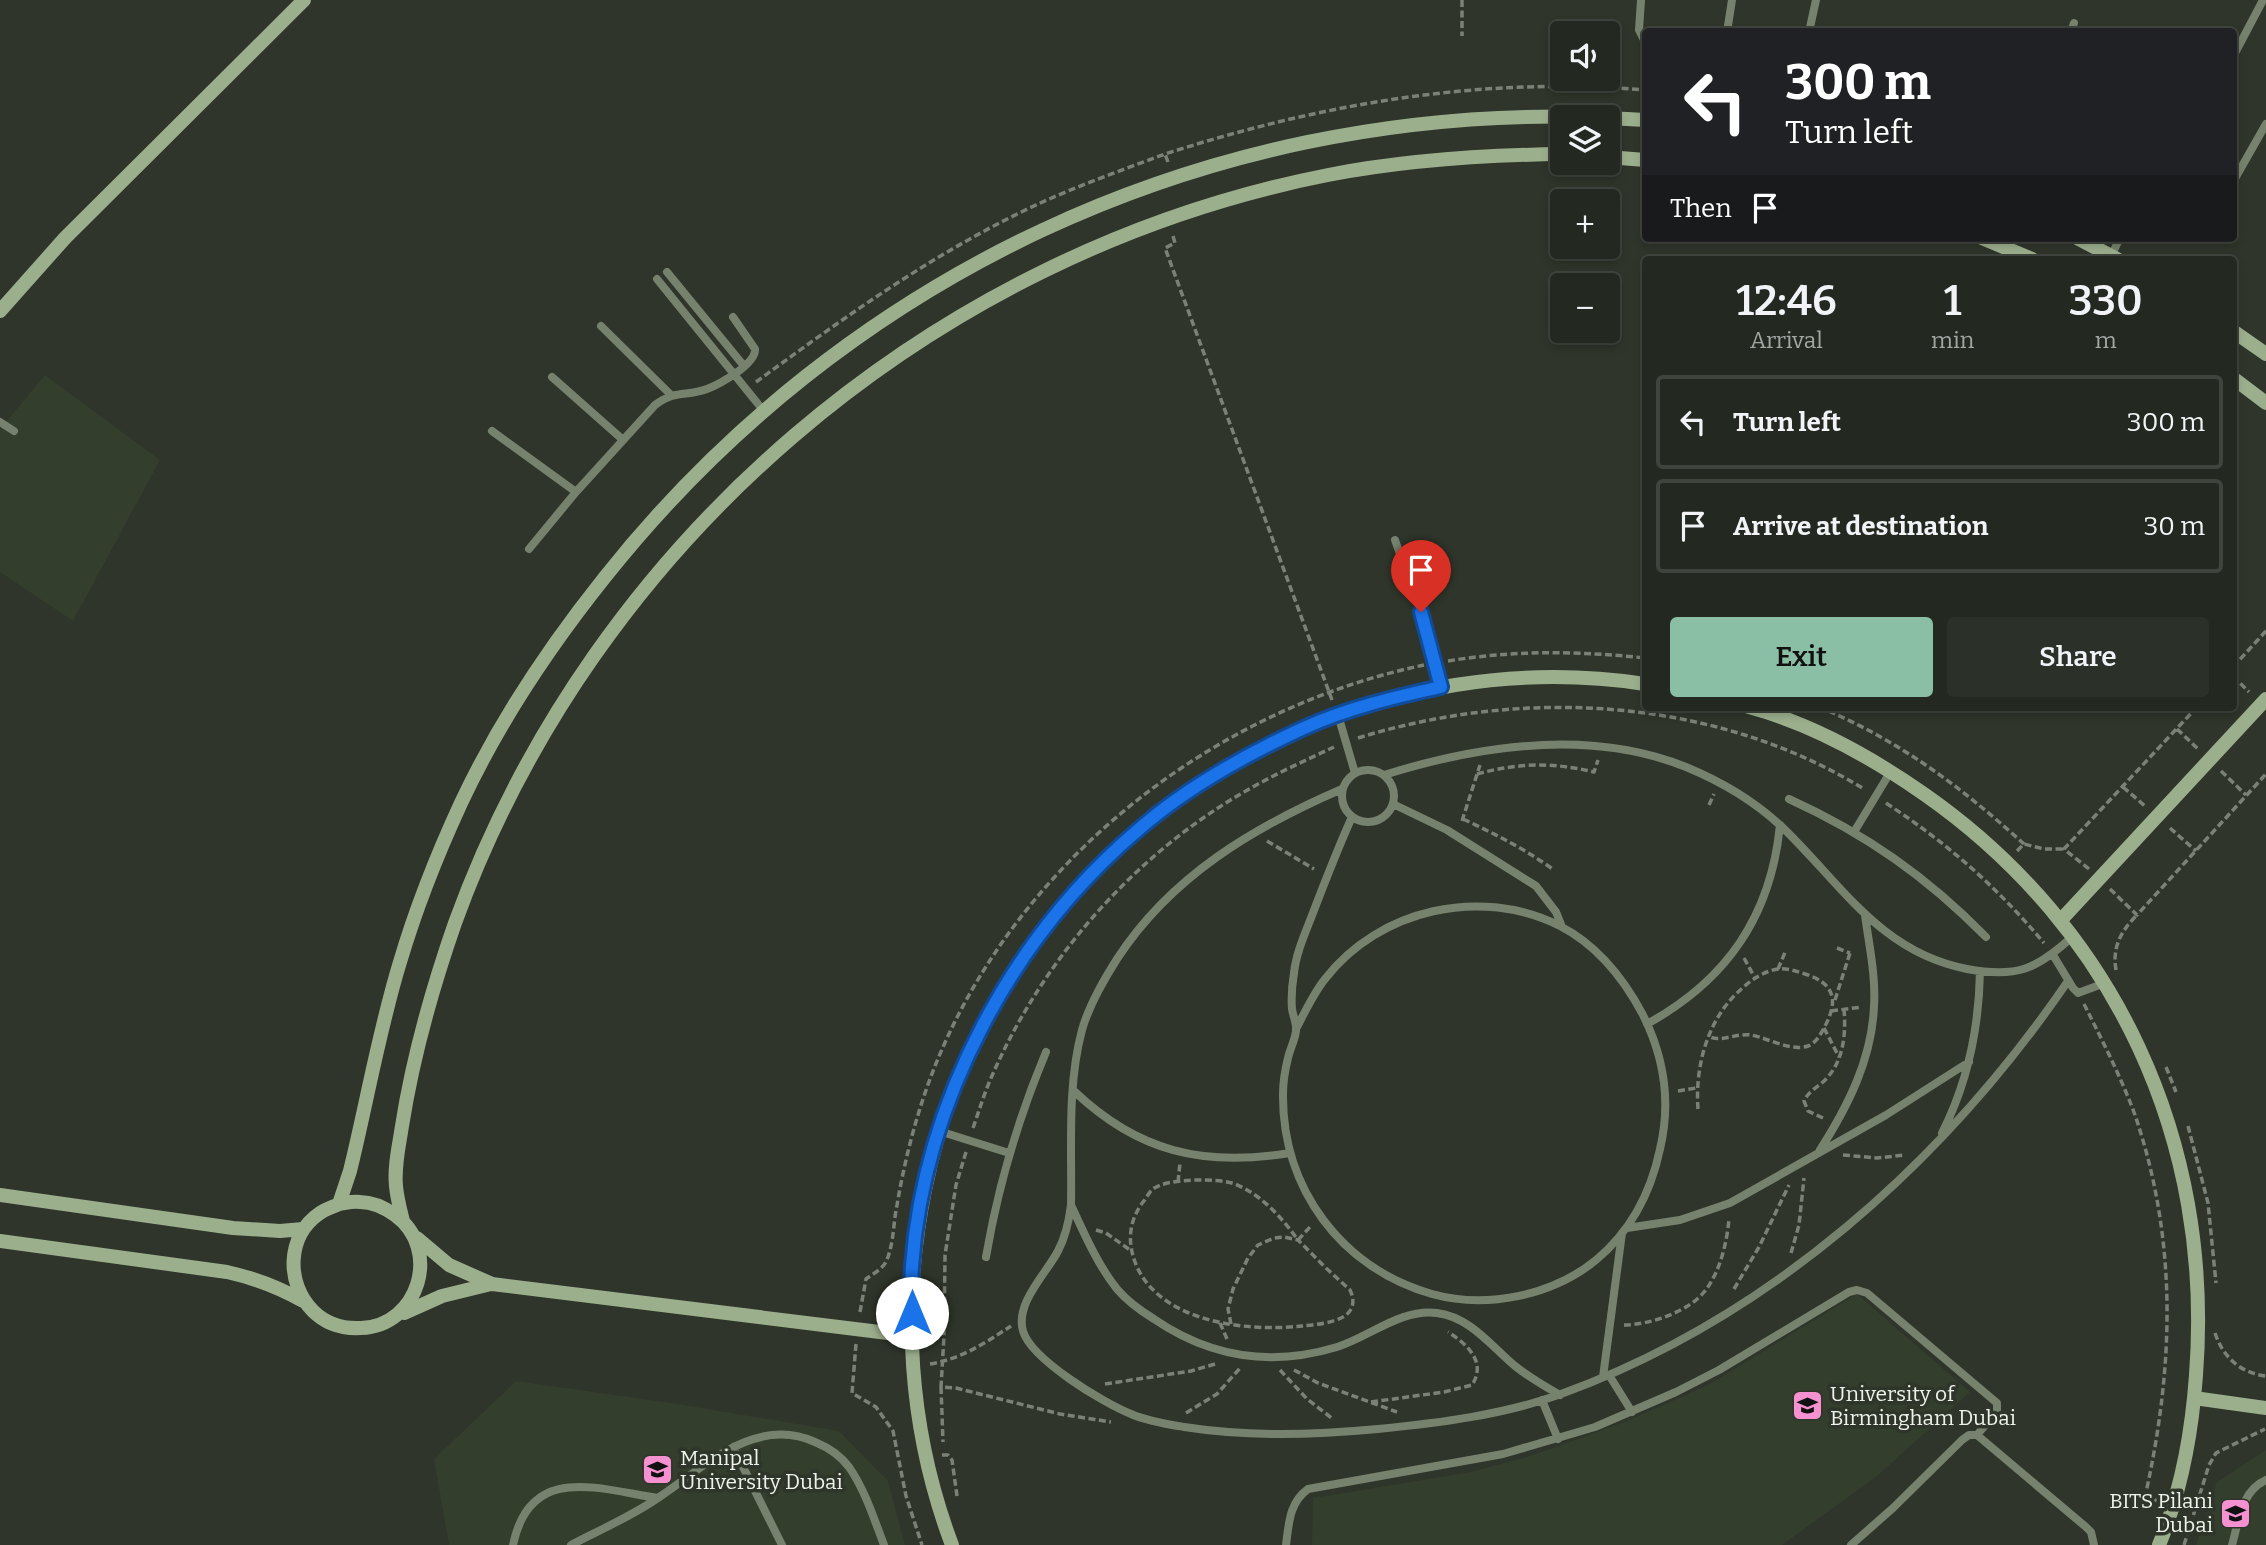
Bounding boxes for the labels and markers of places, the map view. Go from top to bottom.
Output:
pin [1391,540,1451,612]
place label: University of Birmingham Dubai [1830,1381,2016,1431]
school or university icon: University of Birmingham Dubai [1790,1389,1824,1423]
place label: Manipal University Dubai [680,1445,843,1495]
school or university icon: Manipal University Dubai [640,1453,674,1487]
place label: BITS Pilani Dubai [2109,1488,2213,1538]
school or university icon: BITS Pilani Dubai [2219,1496,2253,1530]

